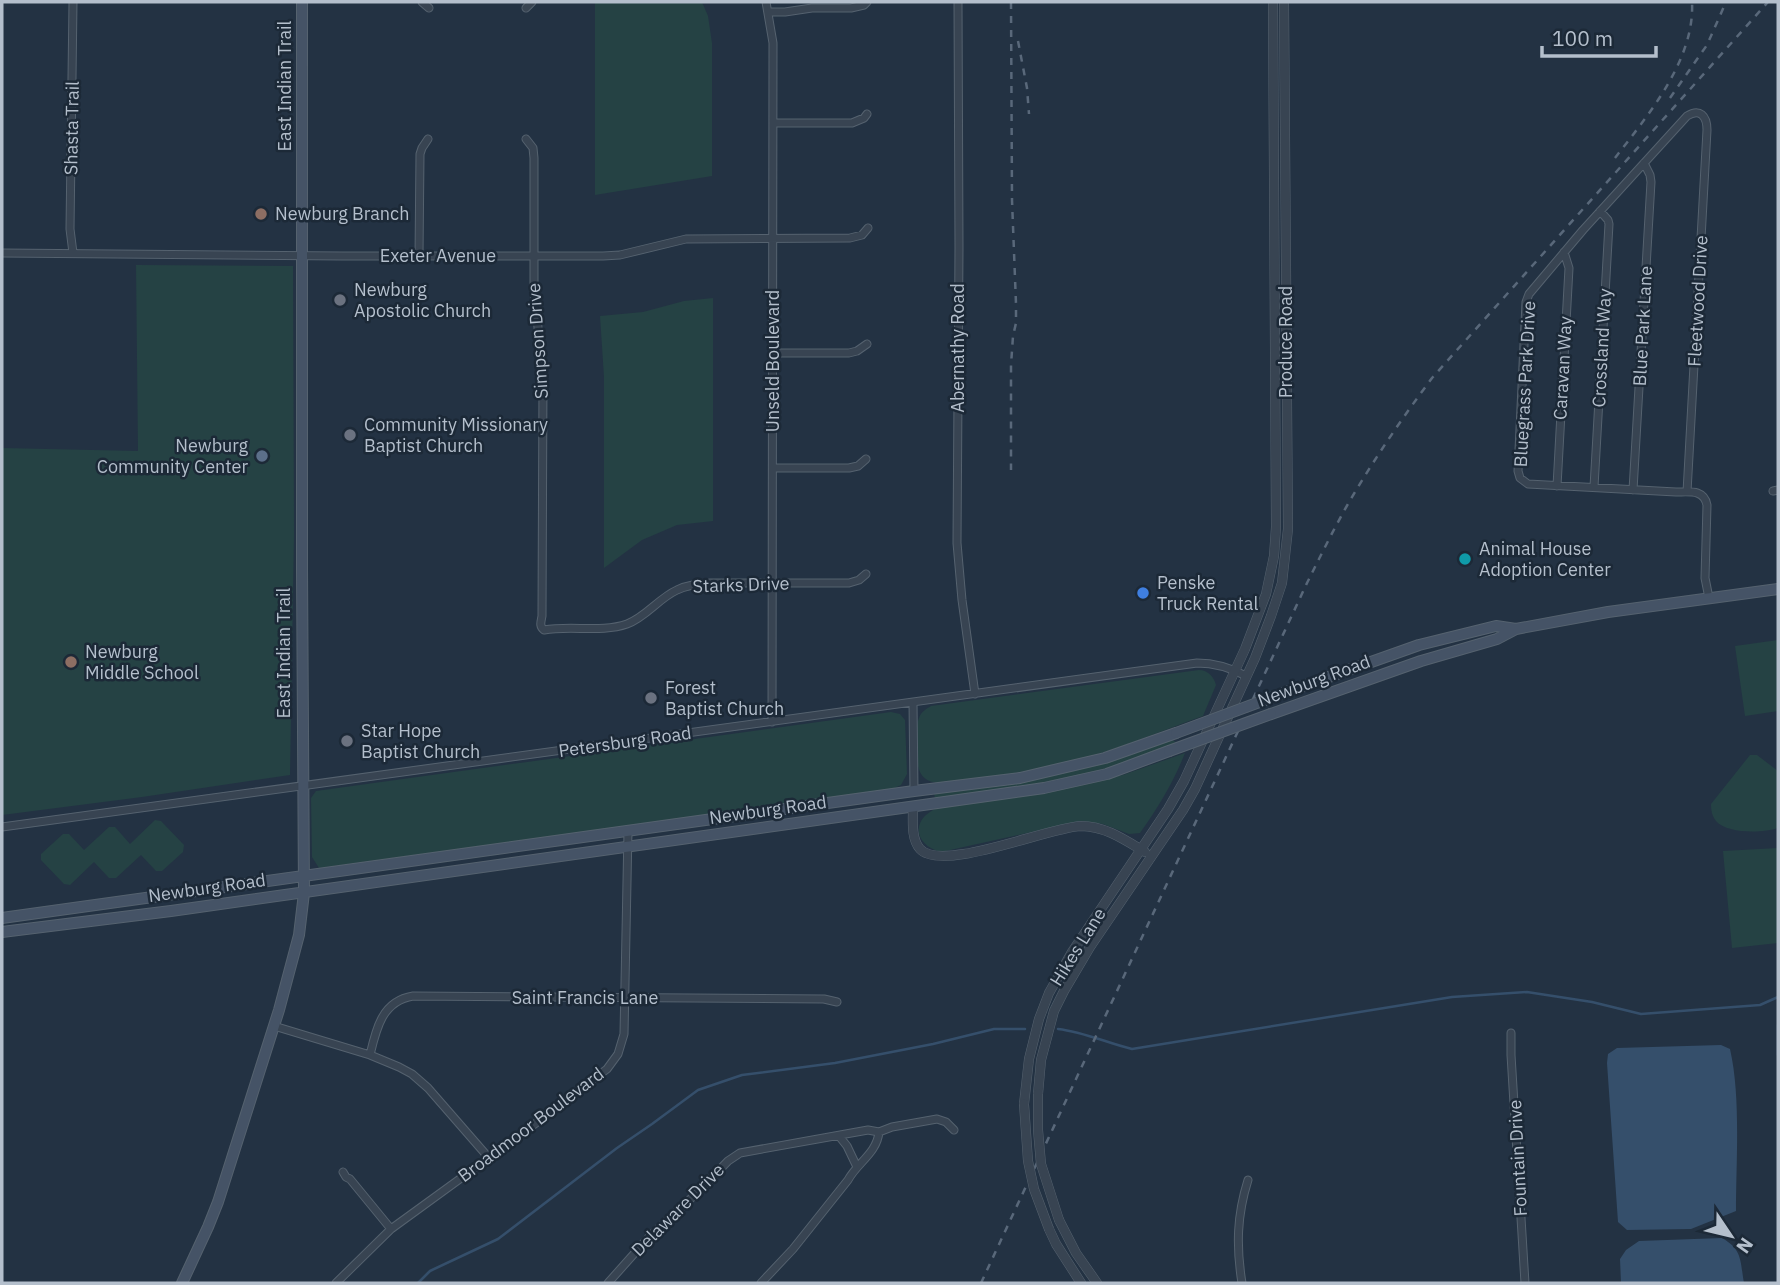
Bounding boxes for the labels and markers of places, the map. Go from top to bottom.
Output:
place label: Newburg Branch [275,202,409,225]
marker: Newburg Branch [253,206,269,222]
place label: Newburg Apostolic Church [354,278,491,322]
marker: Newburg Apostolic Church [332,292,348,308]
place label: Community Missionary Baptist Church [364,413,548,457]
marker: Community Missionary Baptist Church [342,427,358,443]
place label: Newburg Community Center [97,434,248,478]
marker: Newburg Community Center [254,448,270,464]
place label: Animal House Adoption Center [1479,537,1611,581]
marker: Animal House Adoption Center [1457,551,1473,567]
place label: Penske Truck Rental [1157,571,1258,615]
marker: Penske Truck Rental [1135,585,1151,601]
place label: Newburg Middle School [85,640,199,684]
marker: Newburg Middle School [63,654,79,670]
place label: Forest Baptist Church [665,676,784,720]
marker: Forest Baptist Church [643,690,659,706]
place label: Star Hope Baptist Church [361,719,480,763]
marker: Star Hope Baptist Church [339,733,355,749]

